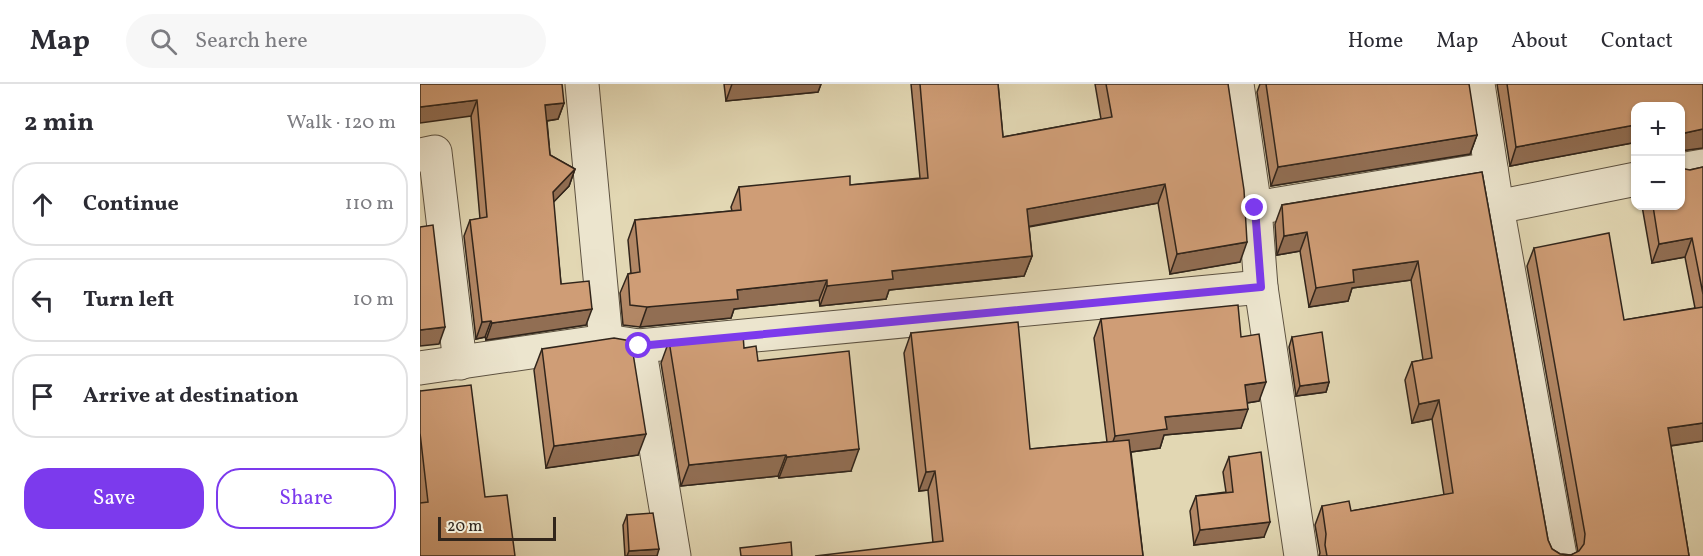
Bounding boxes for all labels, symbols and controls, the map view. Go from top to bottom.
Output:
search box [126,14,546,68]
text: Map [30,22,90,61]
icon: search [147,25,180,58]
text: Search here [195,26,308,57]
text: Home [1348,27,1403,56]
text: Map [1436,27,1478,56]
text: About [1511,27,1568,56]
text: Contact [1601,27,1673,56]
map controls [1631,102,1685,210]
button: + [1631,102,1685,156]
text: 2 min [24,105,94,141]
text: Walk · 120 m [287,109,396,137]
button: − [1631,156,1685,210]
icon: ahead [26,188,59,221]
text: Continue [83,189,179,220]
text: 110 m [345,190,394,218]
route end [1241,194,1267,220]
icon: left [26,284,59,317]
text: Turn left [83,285,174,316]
text: 10 m [353,286,394,314]
route start [625,332,651,358]
icon: arrive [26,380,59,413]
text: Arrive at destination [83,381,299,412]
button: Save [24,468,204,529]
button: Share [216,468,396,529]
scale bar [438,514,556,542]
text: 20 m [447,516,482,538]

